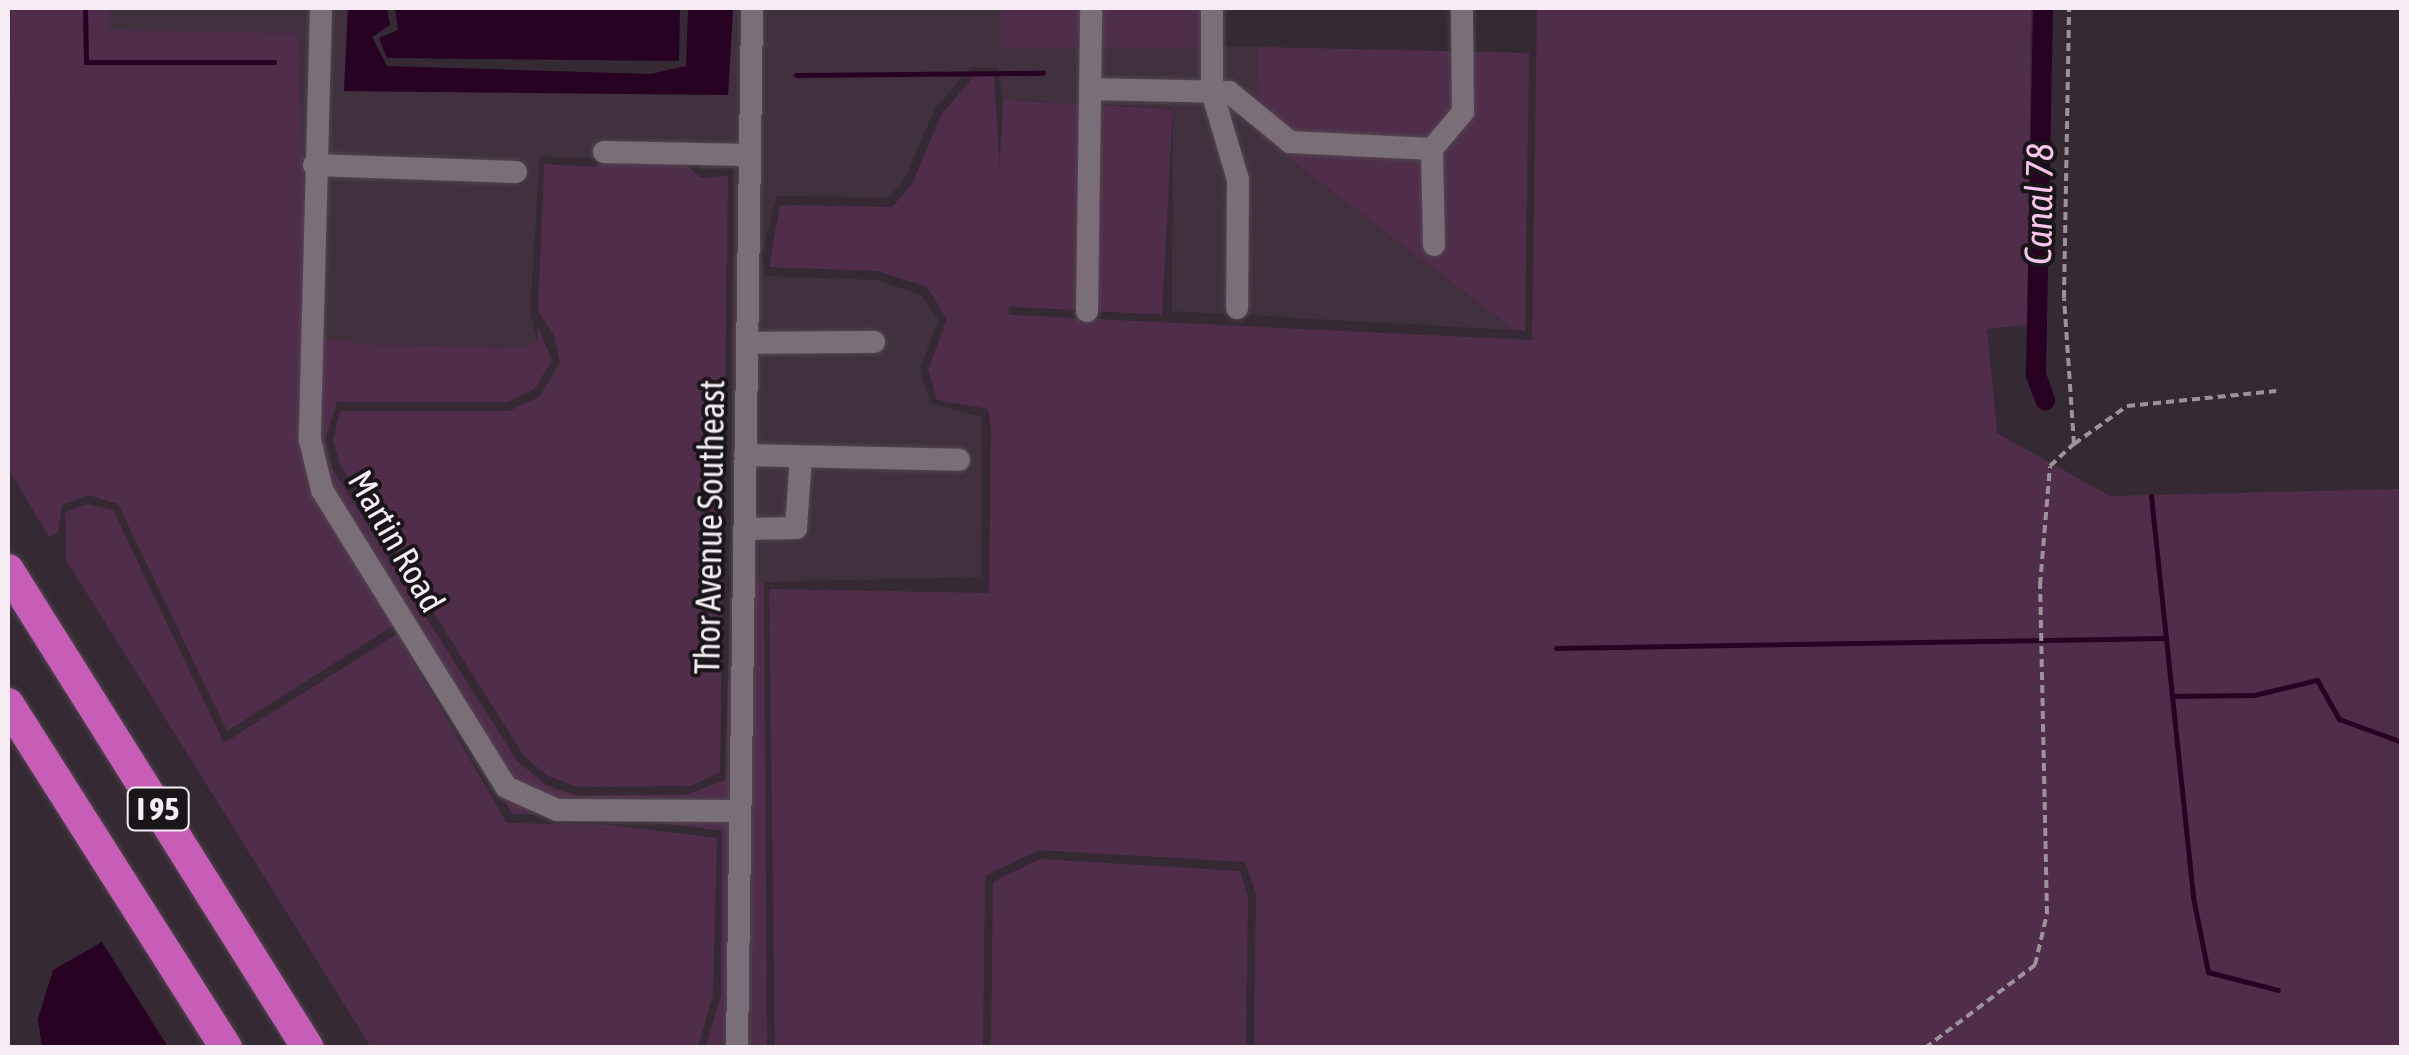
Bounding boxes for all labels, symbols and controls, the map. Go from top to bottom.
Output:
water label: Canal 78 [2015,143,2063,265]
street label: Thor Avenue Southeast [685,379,733,675]
street label: Martin Road [340,463,454,619]
road number: I 95 [126,782,190,836]

